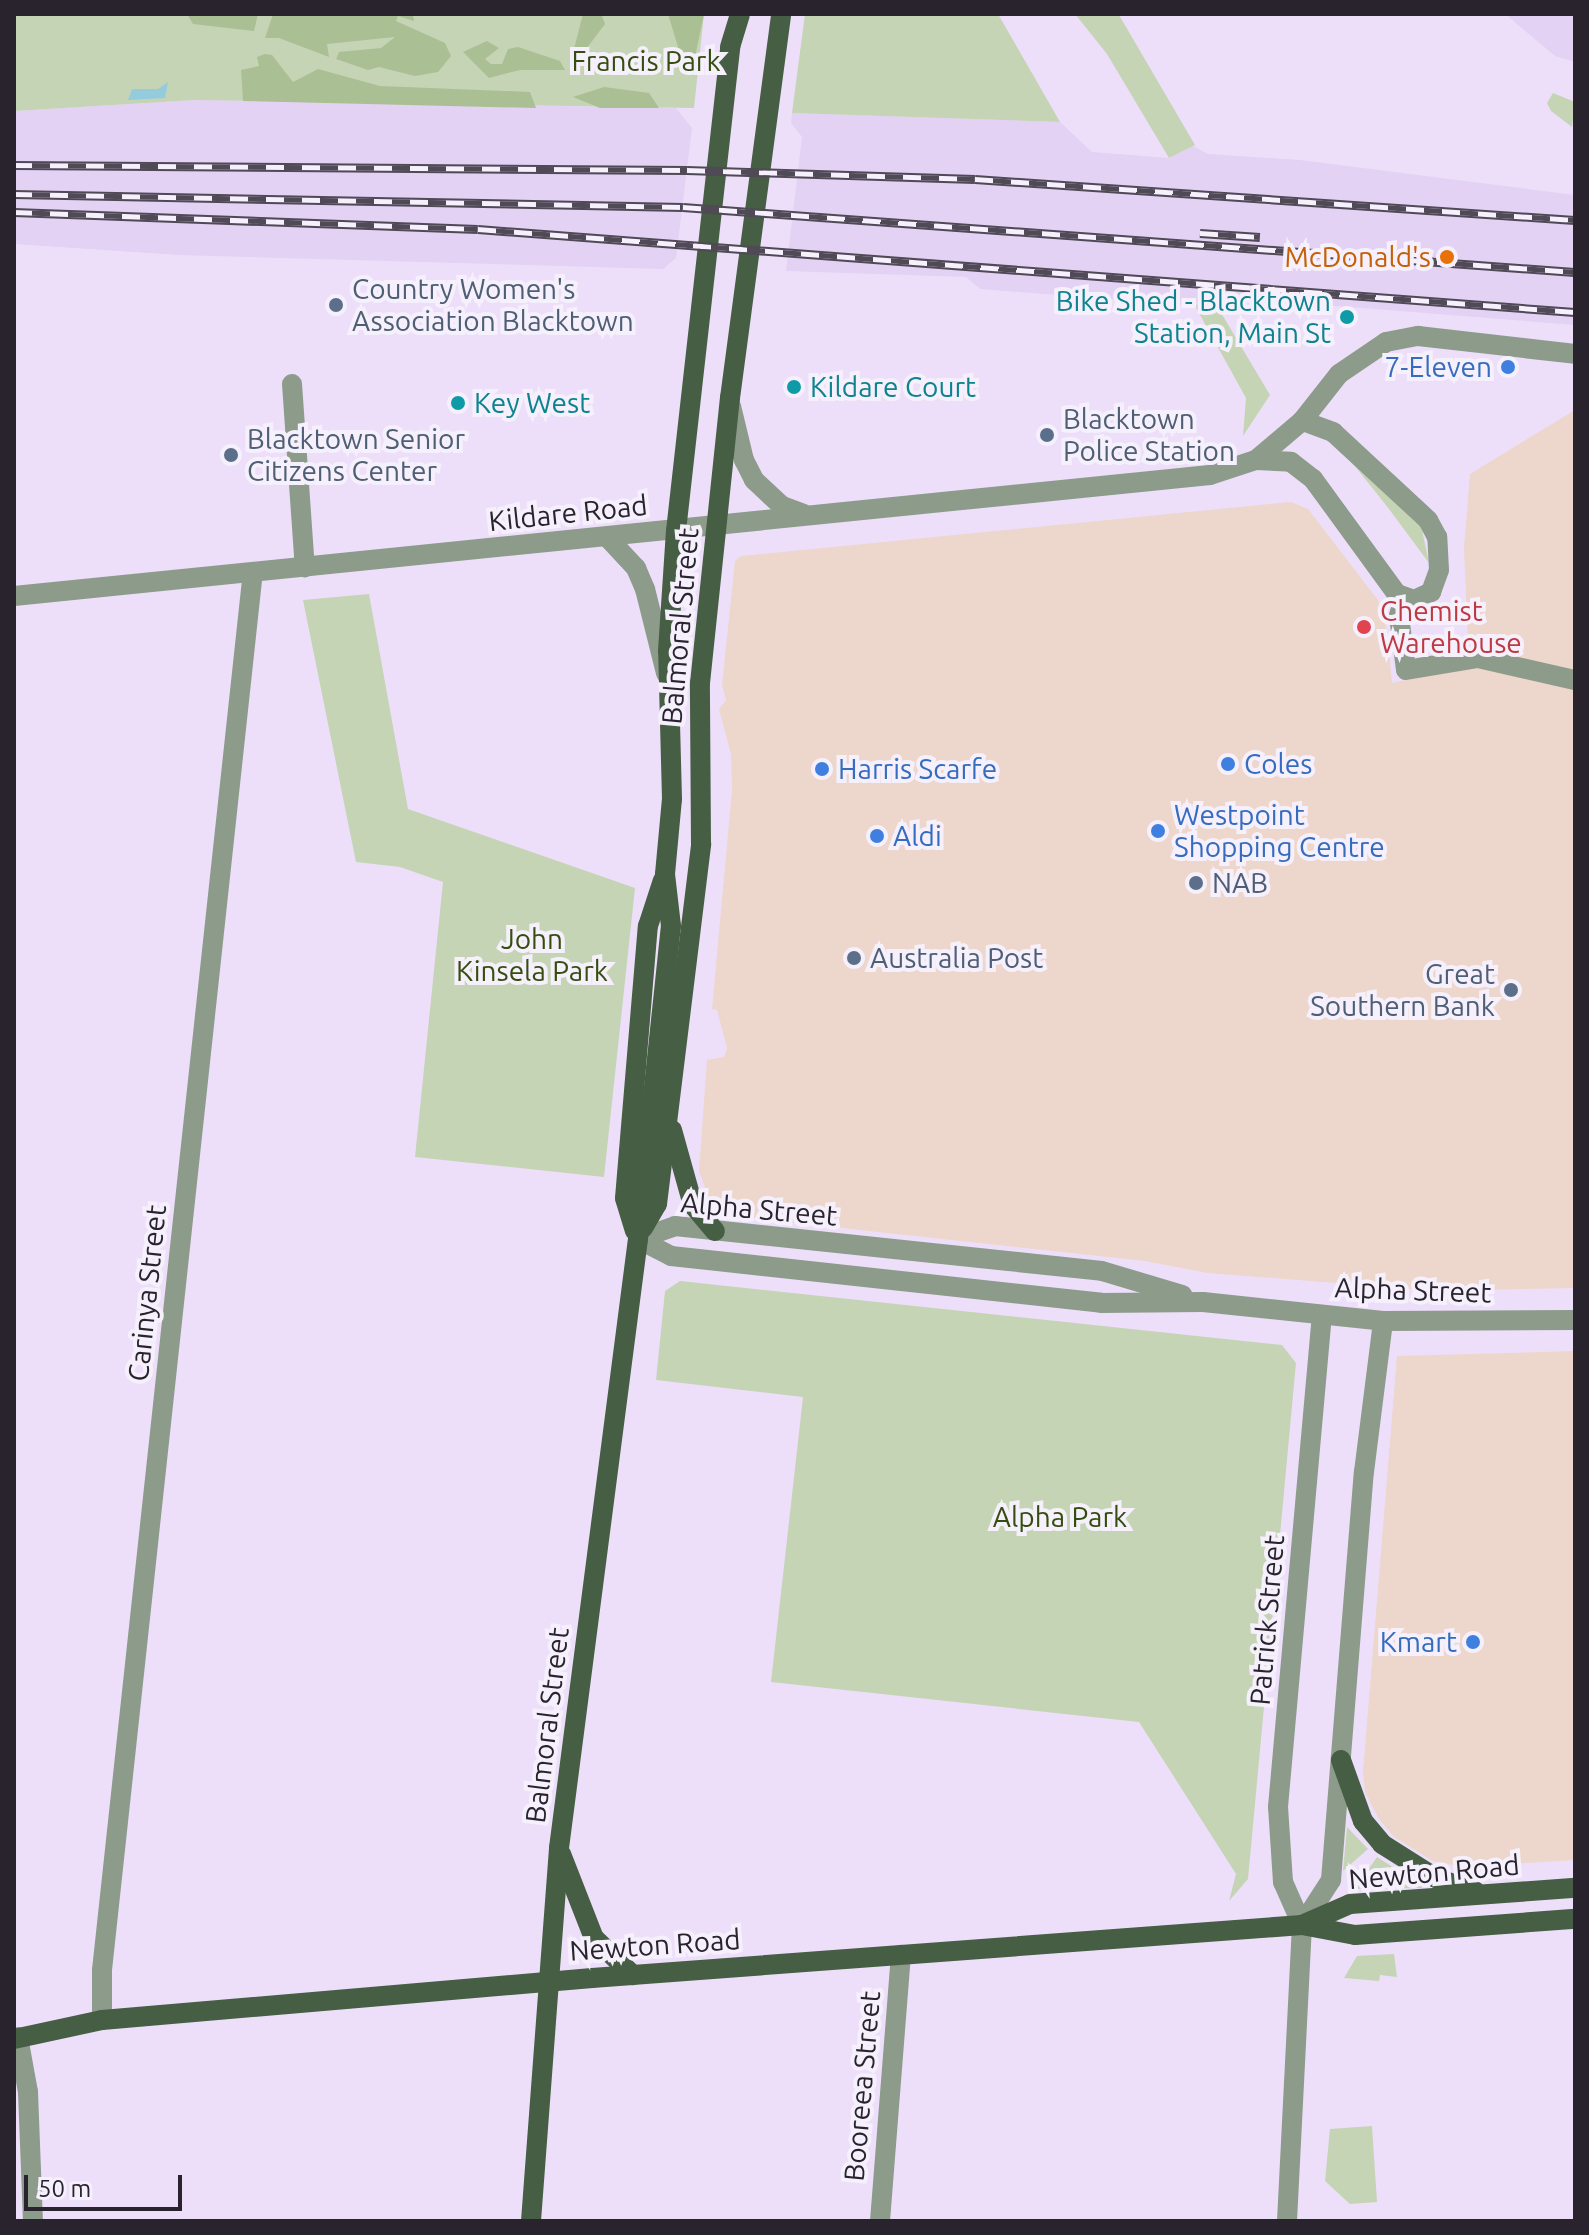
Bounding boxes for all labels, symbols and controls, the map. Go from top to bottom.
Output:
park label: Francis Park [571,44,721,78]
place label: McDonald's [1285,240,1431,274]
marker: McDonald's [1438,248,1456,266]
place label: Country Women's Association Blacktown [352,272,634,338]
place label: Bike Shed - Blacktown Station, Main St [1056,284,1331,350]
marker: Country Women's Association Blacktown [327,296,345,314]
marker: Bike Shed - Blacktown Station, Main St [1338,308,1356,326]
place label: 7-Eleven [1385,350,1492,384]
marker: 7-Eleven [1499,358,1517,376]
place label: Kildare Court [810,370,976,404]
marker: Kildare Court [785,378,803,396]
place label: Key West [474,386,590,420]
marker: Key West [449,394,467,412]
place label: Blacktown Police Station [1063,402,1235,468]
place label: Blacktown Senior Citizens Center [247,422,465,488]
marker: Blacktown Police Station [1038,426,1056,444]
marker: Blacktown Senior Citizens Center [222,446,240,464]
street label: Kildare Road [487,488,649,538]
street label: Balmoral Street [655,526,705,726]
place label: Chemist Warehouse [1380,594,1522,660]
marker: Chemist Warehouse [1355,618,1373,636]
place label: Coles [1244,747,1312,781]
place label: Harris Scarfe [838,752,997,786]
marker: Coles [1219,755,1237,773]
marker: Harris Scarfe [813,760,831,778]
place label: Westpoint Shopping Centre [1174,798,1385,864]
place label: Aldi [893,819,942,853]
marker: Westpoint Shopping Centre [1149,822,1167,840]
marker: Aldi [868,827,886,845]
place label: NAB [1212,866,1268,900]
marker: NAB [1187,874,1205,892]
park label: John Kinsela Park [456,922,608,988]
place label: Australia Post [870,941,1043,975]
marker: Australia Post [845,949,863,967]
place label: Great Southern Bank [1310,957,1495,1023]
marker: Great Southern Bank [1502,981,1520,999]
street label: Alpha Street [679,1185,839,1233]
street label: Carinya Street [121,1203,173,1383]
street label: Alpha Street [1334,1270,1492,1310]
park label: Alpha Park [993,1500,1127,1534]
street label: Patrick Street [1243,1533,1291,1707]
street label: Balmoral Street [518,1625,576,1825]
place label: Kmart [1380,1625,1457,1659]
marker: Kmart [1464,1633,1482,1651]
street label: Newton Road [1347,1848,1521,1896]
street label: Newton Road [568,1922,742,1968]
street label: Booreea Street [837,1989,887,2183]
scale bar [28,2159,186,2209]
text: 50 m [38,2175,91,2202]

